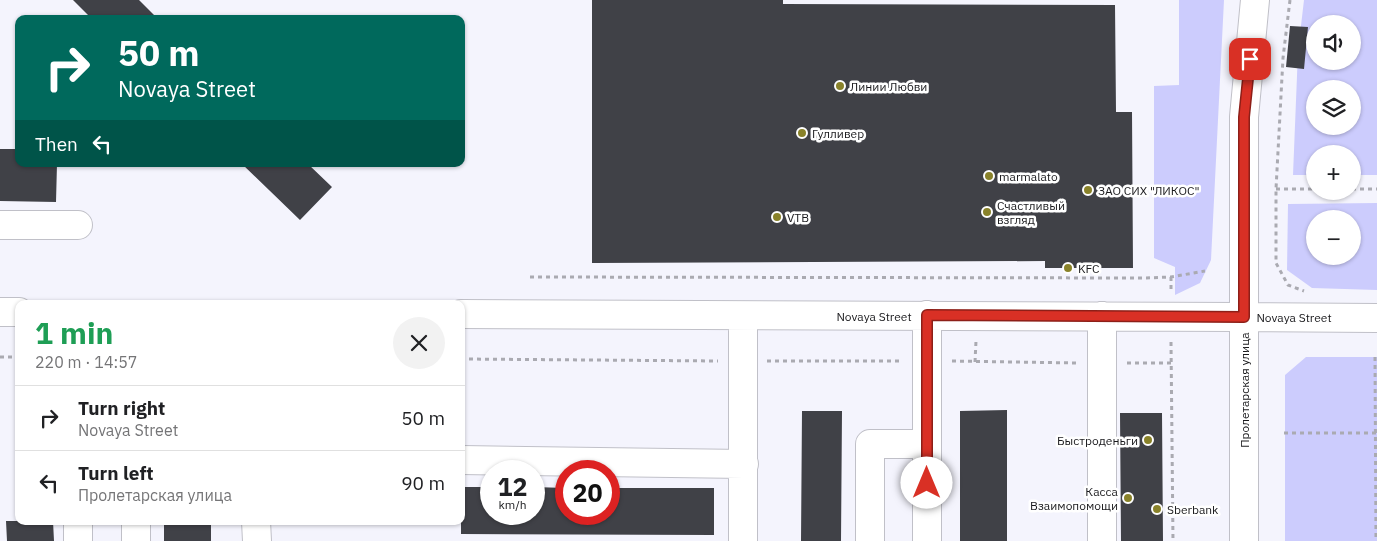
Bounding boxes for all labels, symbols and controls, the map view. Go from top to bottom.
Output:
map controls [1306,15,1361,265]
button: sound [1306,15,1361,70]
text: 50 m [118,30,200,76]
icon: right [35,35,100,100]
pin [1229,38,1271,80]
icon: arrive [1236,45,1264,73]
text: Novaya Street [118,74,256,103]
place label: Линии Любви [850,79,927,94]
marker: Линии Любви [834,80,846,92]
button: layers [1306,80,1361,135]
place label: Гулливер [812,126,864,141]
marker: Гулливер [796,127,808,139]
icon: left [88,130,116,158]
text: Then [35,132,78,156]
button: + [1306,145,1361,200]
place label: marmalato [999,169,1058,184]
marker: marmalato [983,170,995,182]
place label: ЗАО СИХ "ЛИКОС" [1098,183,1200,198]
marker: ЗАО СИХ "ЛИКОС" [1082,184,1094,196]
place label: Счастливый взгляд [997,198,1065,227]
marker: Счастливый взгляд [981,206,993,218]
place label: VTB [787,210,809,225]
button: − [1306,210,1361,265]
marker: VTB [771,211,783,223]
place label: KFC [1078,261,1100,276]
marker: KFC [1062,262,1074,274]
street label: Novaya Street [836,309,912,324]
street label: Novaya Street [1256,310,1332,325]
text: 1 min [35,313,113,352]
button: close [393,317,445,369]
street label: Пролетарская улица [1237,332,1252,448]
text: 220 m · 14:57 [35,352,137,372]
text: Turn right [78,396,165,420]
icon: right [35,404,63,432]
text: 50 m [401,406,445,430]
text: Novaya Street [78,420,178,440]
place label: Быстроденьги [1057,433,1138,448]
marker: Быстроденьги [1142,434,1154,446]
position arrow [900,456,952,508]
speed limit sign: 20 [555,460,620,525]
text: Turn left [78,461,154,485]
icon: left [35,469,63,497]
text: 12 [497,470,528,503]
text: 90 m [401,471,445,495]
place label: Касса Взаимопомощи [1030,484,1119,513]
text: Пролетарская улица [78,485,232,505]
marker: Касса Взаимопомощи [1122,492,1134,504]
text: km/h [498,497,527,512]
place label: Sberbank [1167,502,1219,517]
marker: Sberbank [1151,503,1163,515]

